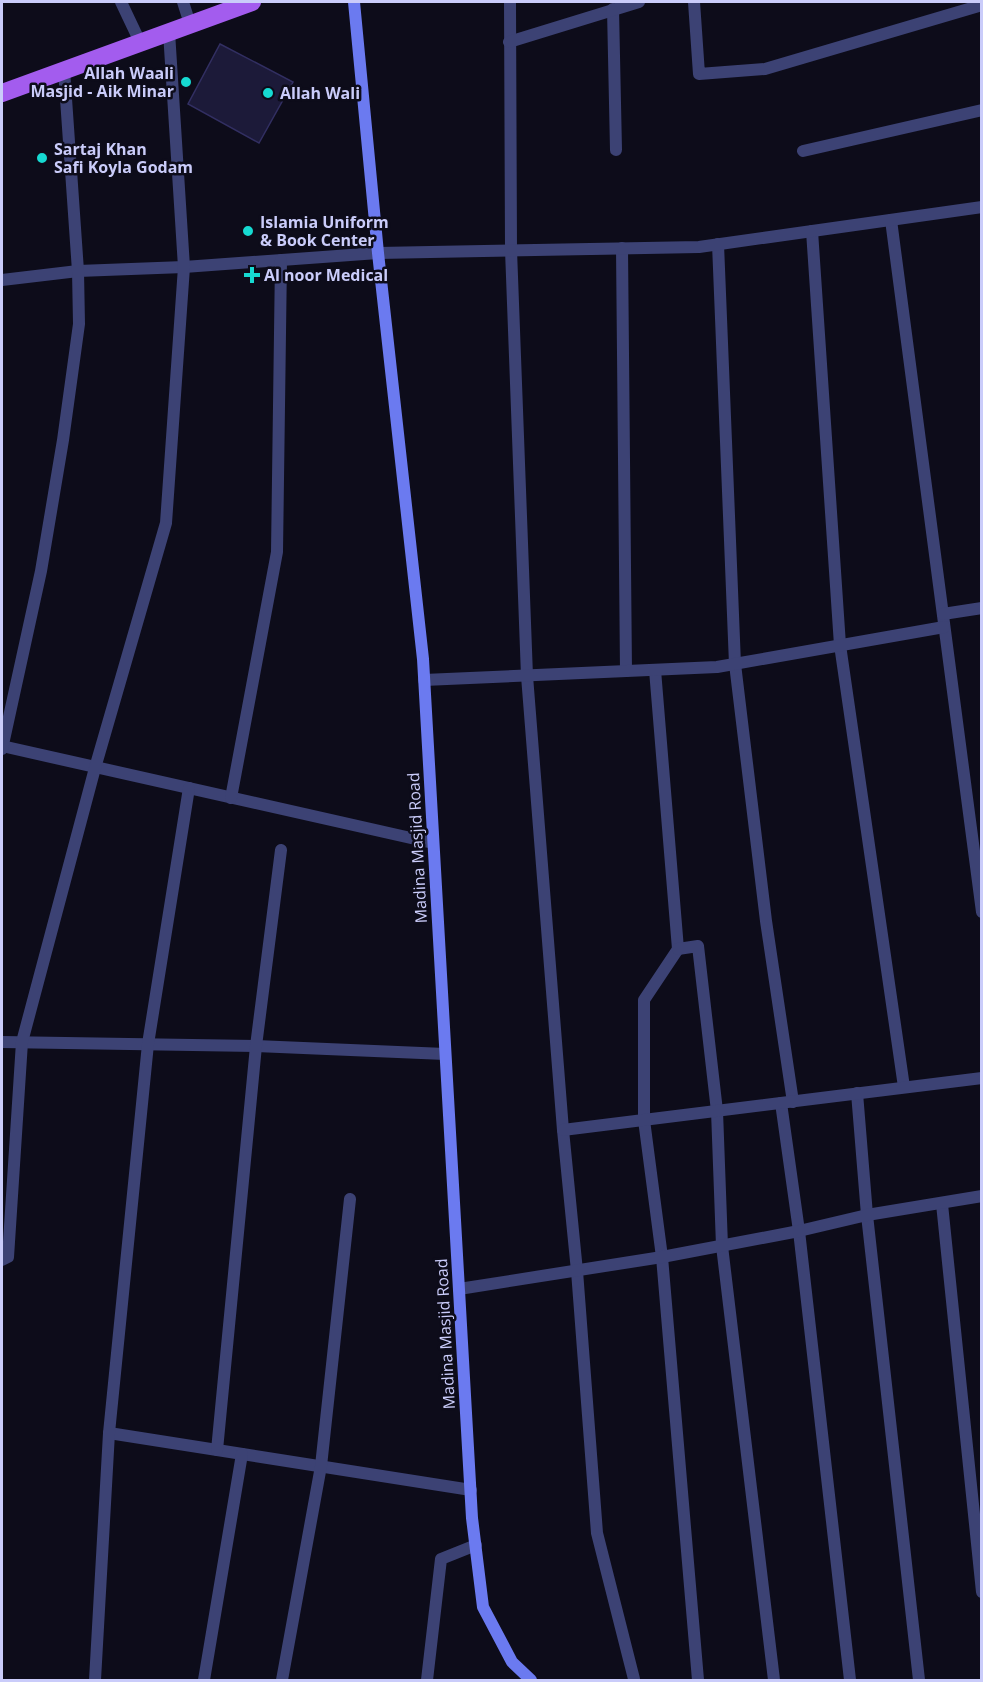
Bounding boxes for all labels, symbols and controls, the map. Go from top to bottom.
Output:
place label: Allah Waali Masjid - Aik Minar [31,62,174,102]
marker: Allah Waali Masjid - Aik Minar [179,75,193,89]
place label: Allah Wali [280,82,360,104]
marker: Allah Wali [261,86,275,100]
place label: Sartaj Khan Safi Koyla Godam [54,138,193,178]
marker: Sartaj Khan Safi Koyla Godam [35,151,49,165]
place label: Islamia Uniform & Book Center [260,211,389,251]
marker: Islamia Uniform & Book Center [241,224,255,238]
place label: Al noor Medical [264,264,388,286]
marker: Al noor Medical [245,268,259,282]
street label: Madina Masjid Road [402,772,432,924]
street label: Madina Masjid Road [430,1258,460,1410]

